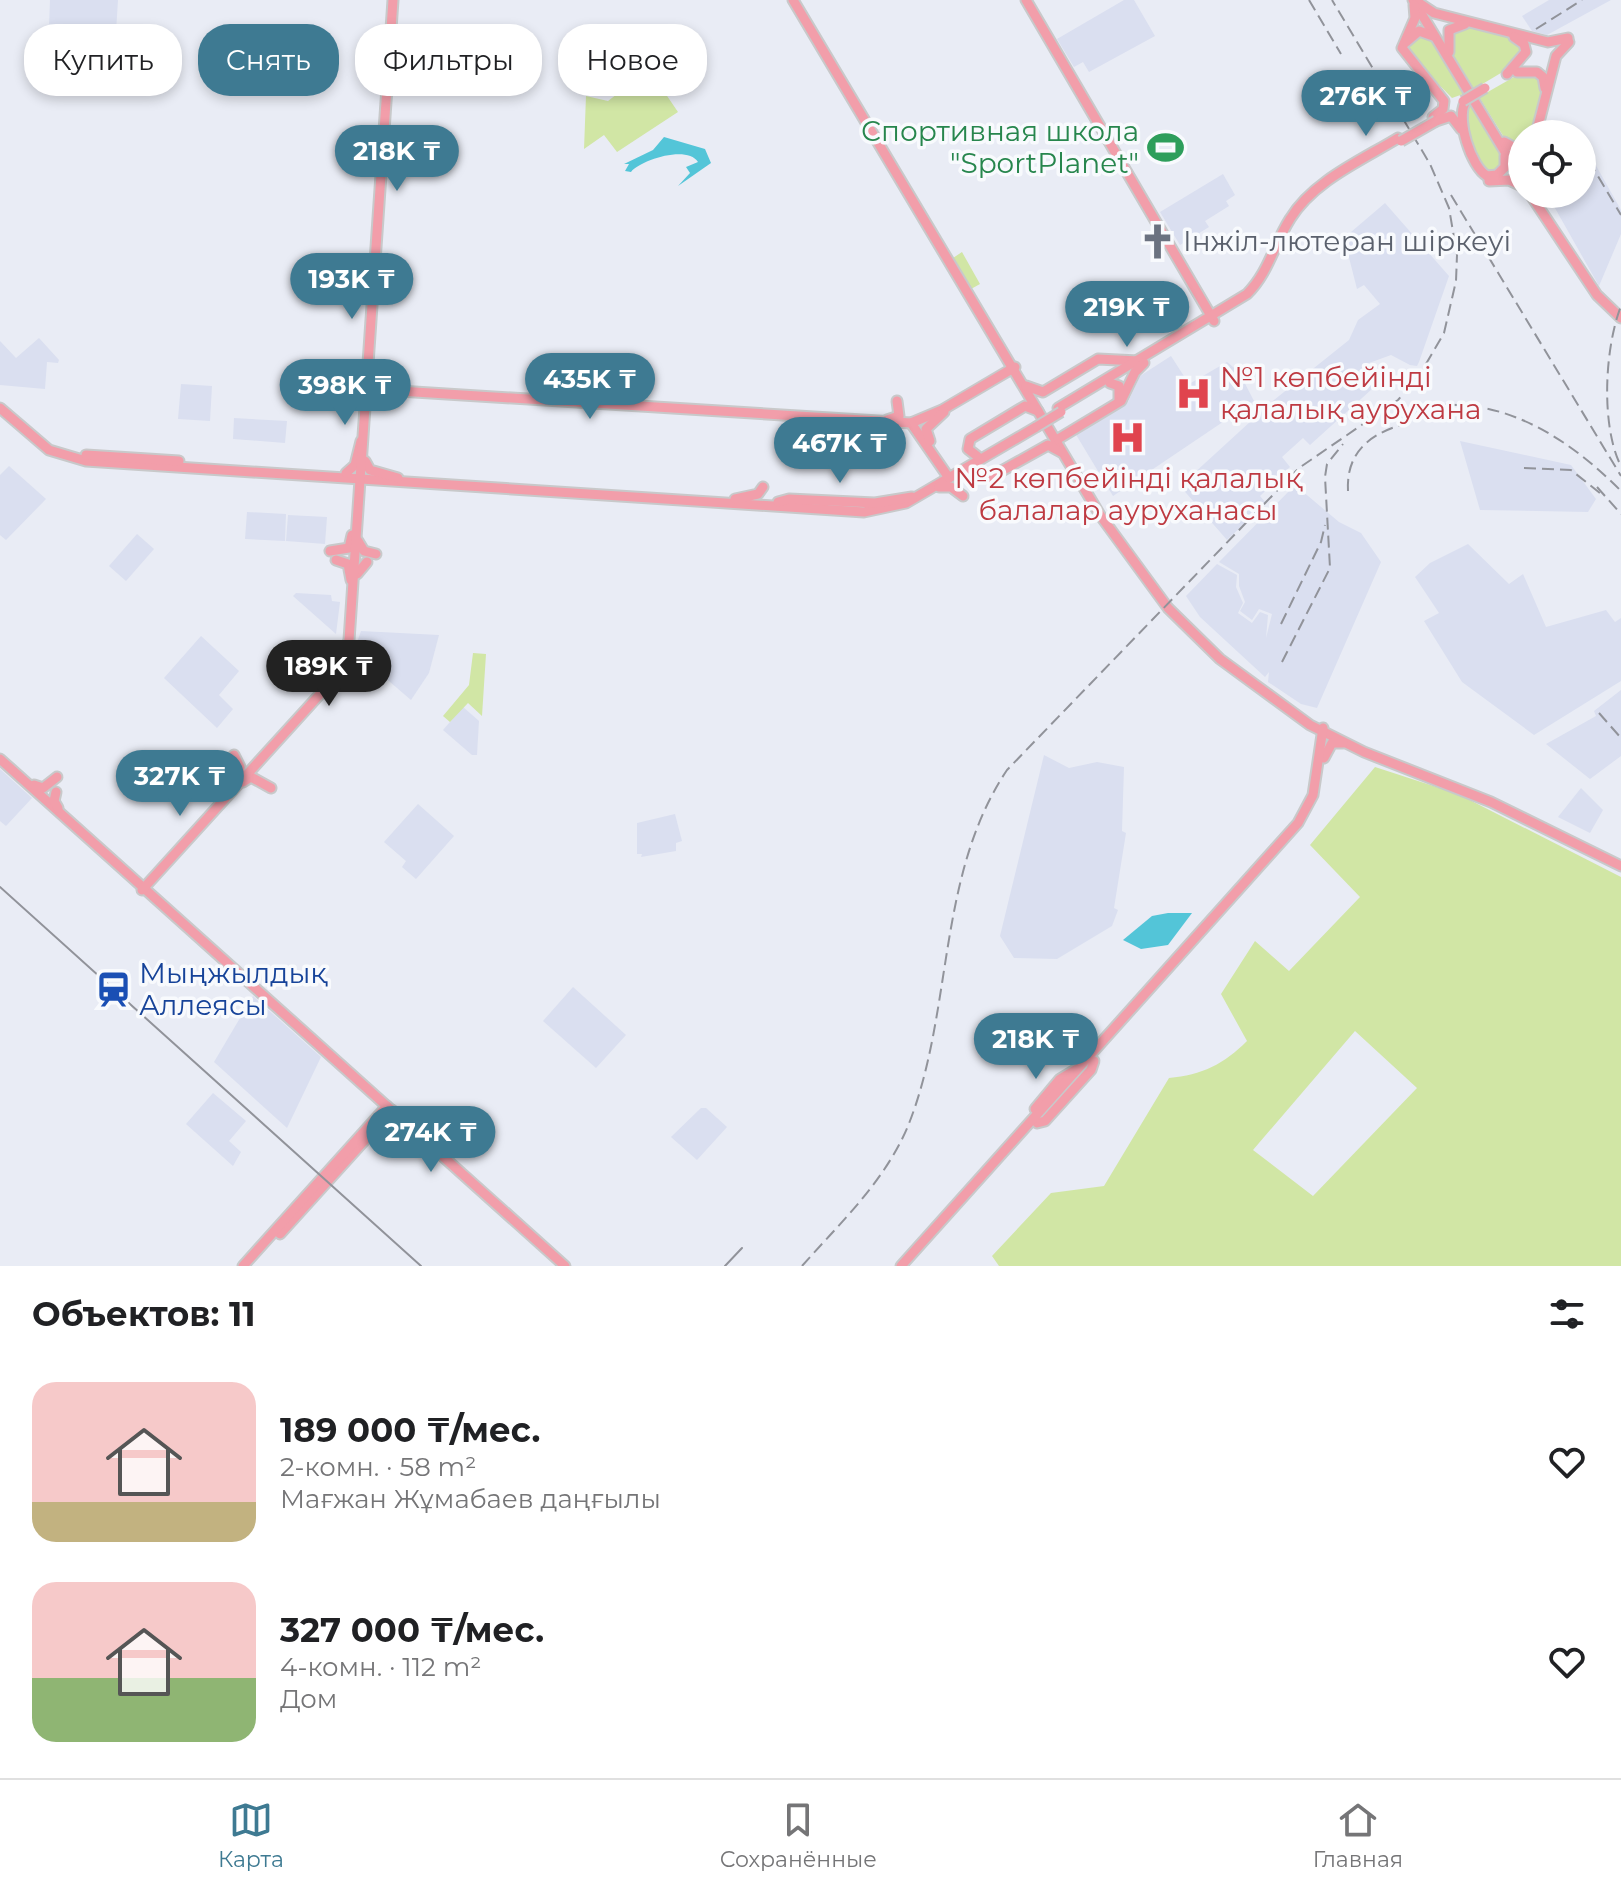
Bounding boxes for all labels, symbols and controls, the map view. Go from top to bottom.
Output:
chip: Купить [24,24,182,96]
chip: Снять [198,24,339,96]
chip: Фильтры [355,24,542,96]
chip: Новое [558,24,707,96]
pin: 276K ₸ [1301,70,1431,138]
text: 276K ₸ [1319,80,1413,112]
place label: Спортивная школа "SportPlanet" [861,114,1139,180]
map controls [1508,120,1596,208]
button: locate [1508,120,1596,208]
pin: 218K ₸ [332,125,462,193]
sports icon: Спортивная школа "SportPlanet" [1146,128,1184,166]
text: 218K ₸ [353,135,441,167]
church icon: Інжіл-лютеран шіркеуі [1138,222,1176,260]
place label: Інжіл-лютеран шіркеуі [1183,224,1511,258]
pin: 193K ₸ [287,253,417,321]
text: 193K ₸ [308,263,396,295]
pin: 219K ₸ [1062,281,1192,349]
text: 219K ₸ [1083,291,1171,323]
pin: 435K ₸ [525,353,655,421]
pin: 398K ₸ [280,359,410,427]
place label: №1 көпбейінді қалалық аурухана [1220,360,1481,426]
text: 435K ₸ [543,363,637,395]
text: 398K ₸ [298,369,392,401]
hospital icon: №1 көпбейінді қалалық аурухана [1175,374,1213,412]
pin: 467K ₸ [775,417,905,485]
hospital icon: №2 көпбейінді қалалық балалар ауруханасы [1109,419,1147,457]
text: 467K ₸ [792,427,888,459]
place label: №2 көпбейінді қалалық балалар ауруханасы [955,461,1303,527]
pin: 189K ₸ [264,640,394,708]
text: 189K ₸ [284,650,374,682]
pin: 327K ₸ [115,750,245,818]
text: 327K ₸ [134,760,226,792]
place label: Мыңжылдық Аллеясы [139,956,328,1022]
station icon: Мыңжылдық Аллеясы [94,970,132,1008]
pin: 218K ₸ [971,1013,1101,1081]
text: 218K ₸ [992,1023,1080,1055]
pin: 274K ₸ [366,1106,496,1174]
text: 274K ₸ [384,1116,478,1148]
icon: filters [1545,1292,1589,1336]
text: Объектов: 11 [32,1293,256,1335]
text: 189 000 ₸/мес. [280,1409,541,1451]
icon: home [96,1414,192,1510]
icon: heart [1545,1440,1589,1484]
text: 2-комн. · 58 m² [280,1451,476,1483]
text: Мағжан Жұмабаев даңғылы [280,1483,661,1515]
text: 327 000 ₸/мес. [280,1609,544,1651]
icon: home [96,1614,192,1710]
icon: heart [1545,1640,1589,1684]
text: 4-комн. · 112 m² [280,1651,481,1683]
text: Дом [280,1683,337,1715]
tab: Карта [218,1798,284,1873]
tab: Сохранённые [720,1798,877,1873]
tab: Главная [1313,1798,1403,1873]

